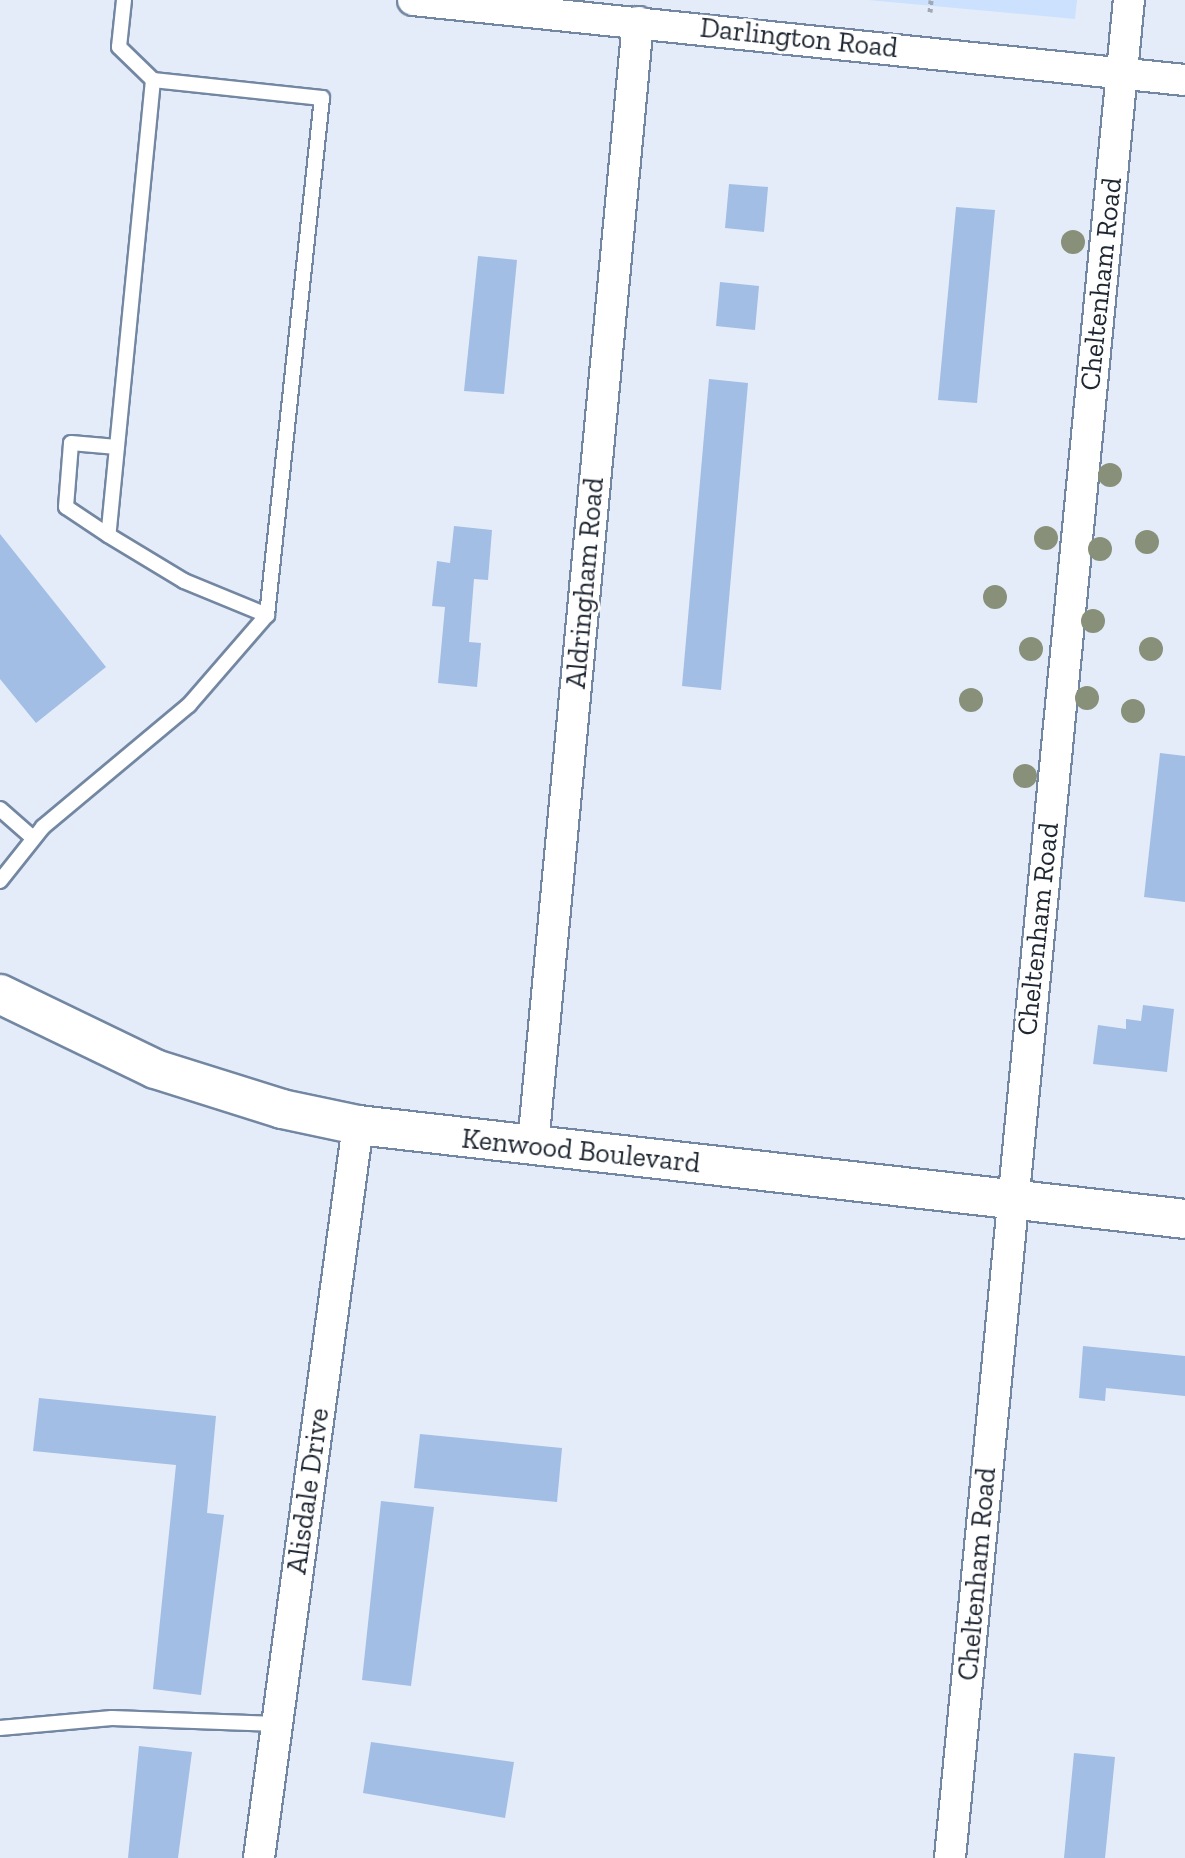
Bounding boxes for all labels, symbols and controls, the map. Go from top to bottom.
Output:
street label: Darlington Road [698,11,900,65]
street label: Cheltenham Road [1073,176,1129,392]
street label: Aldringham Road [559,476,611,690]
street label: Cheltenham Road [1010,821,1066,1037]
street label: Kenwood Boulevard [460,1122,702,1180]
street label: Alisdale Drive [280,1406,336,1576]
street label: Cheltenham Road [951,1466,1003,1682]

